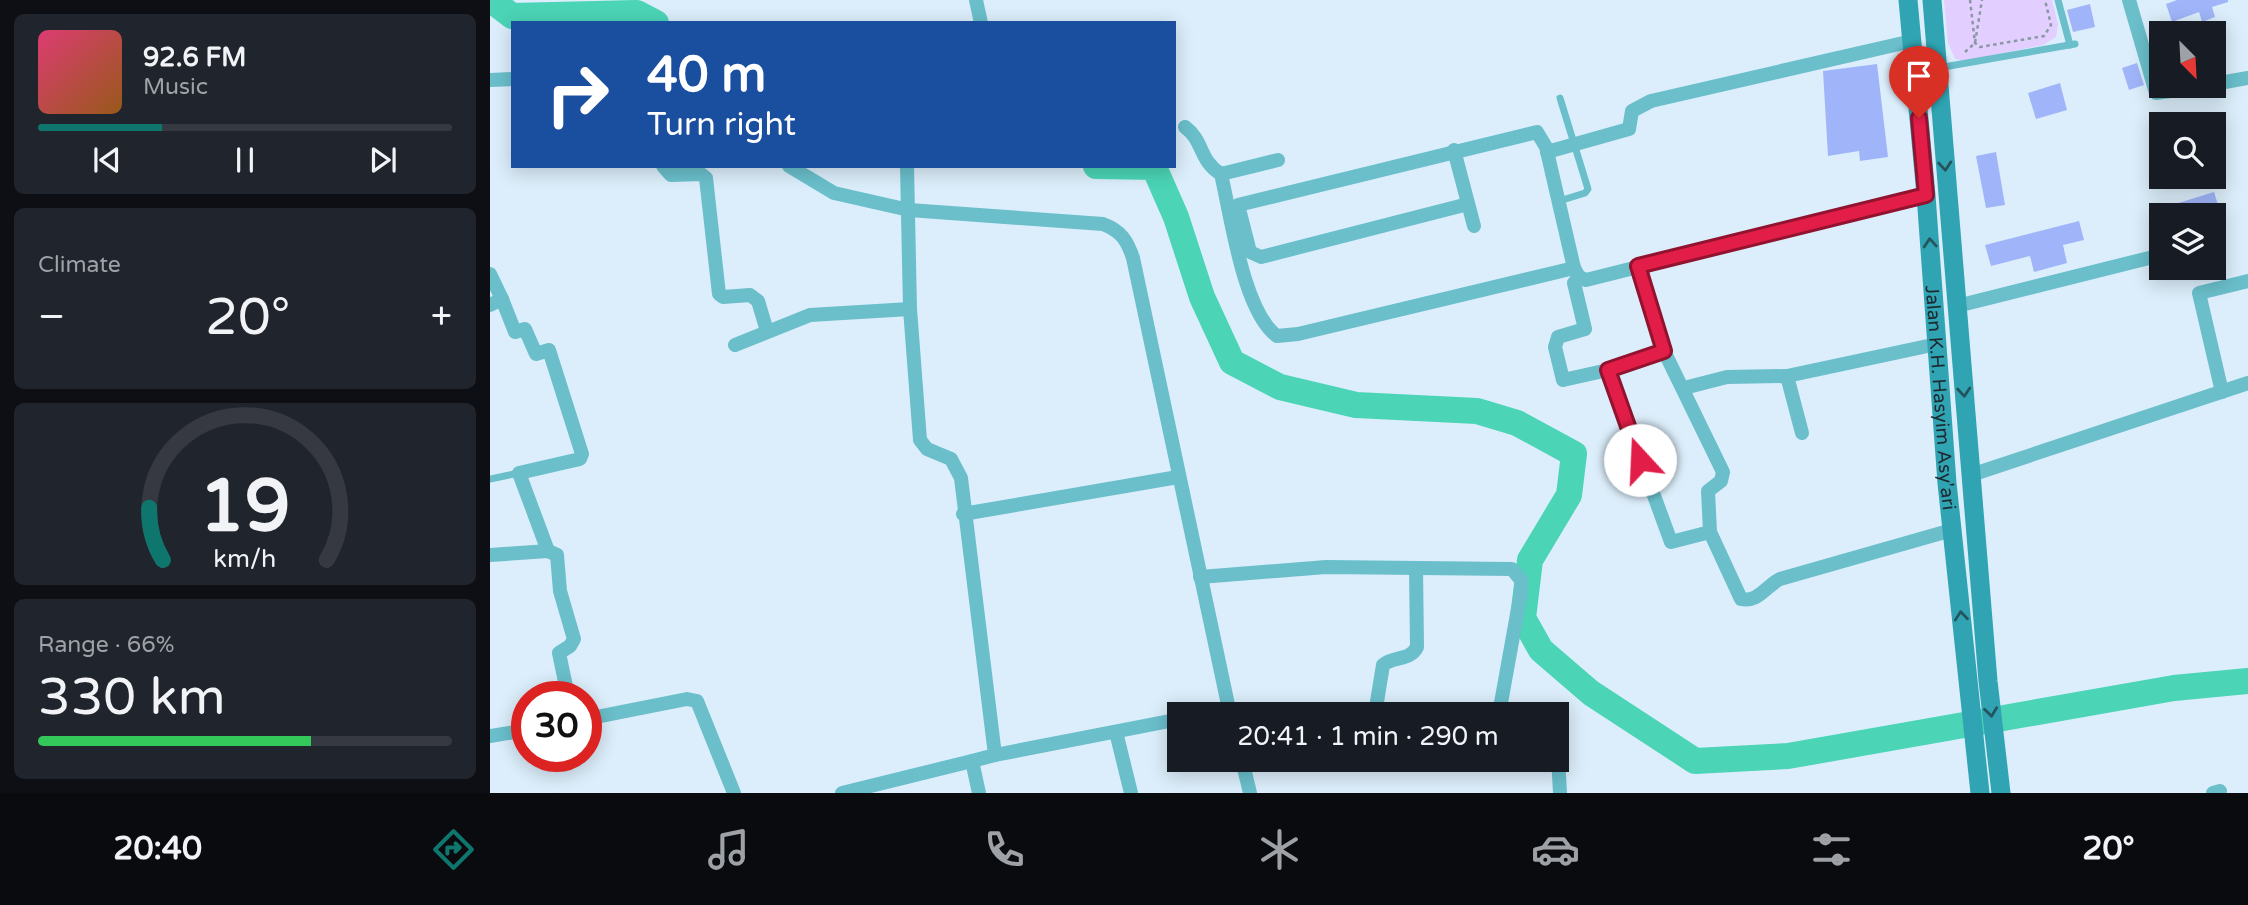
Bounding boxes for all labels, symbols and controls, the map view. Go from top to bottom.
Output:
north arrow [2149,21,2226,98]
map controls [2149,21,2226,280]
text: 92.6 FM [143,42,246,73]
text: 40 m [647,46,766,105]
pin [1889,46,1949,118]
icon: right [532,49,623,140]
icon: arrive [1900,57,1938,95]
text: Music [143,73,208,101]
text: Turn right [647,106,796,144]
button: search [2149,112,2226,189]
icon: previous [88,141,126,179]
icon: pause [226,141,264,179]
icon: next [364,141,402,179]
one-way arrow [1937,160,1952,171]
button: layers [2149,203,2226,280]
one-way arrow [1923,237,1938,248]
text: Climate [38,251,121,279]
street label: Jalan K.H. Hasyim Asy'ari [1921,285,1960,511]
text: 20° [205,286,290,349]
text: − [38,294,65,340]
text: + [431,294,452,340]
one-way arrow [1956,387,1971,398]
position arrow [1603,423,1677,497]
text: 19 [199,463,291,551]
text: km/h [214,543,276,573]
one-way arrow [1954,610,1969,621]
text: Range · 66% [38,631,174,659]
text: 330 km [38,666,226,729]
speed limit sign: 30 [511,681,602,772]
one-way arrow [1984,706,1999,718]
text: 20:41 · 1 min · 290 m [1237,721,1499,752]
icon: directions [429,825,478,874]
icon: music [704,825,753,874]
icon: phone [980,825,1029,874]
icon: climate [1255,825,1304,874]
icon: car [1531,825,1580,874]
icon: filters [1807,825,1856,874]
text: 20:40 [113,830,202,868]
text: 20° [2082,830,2135,868]

